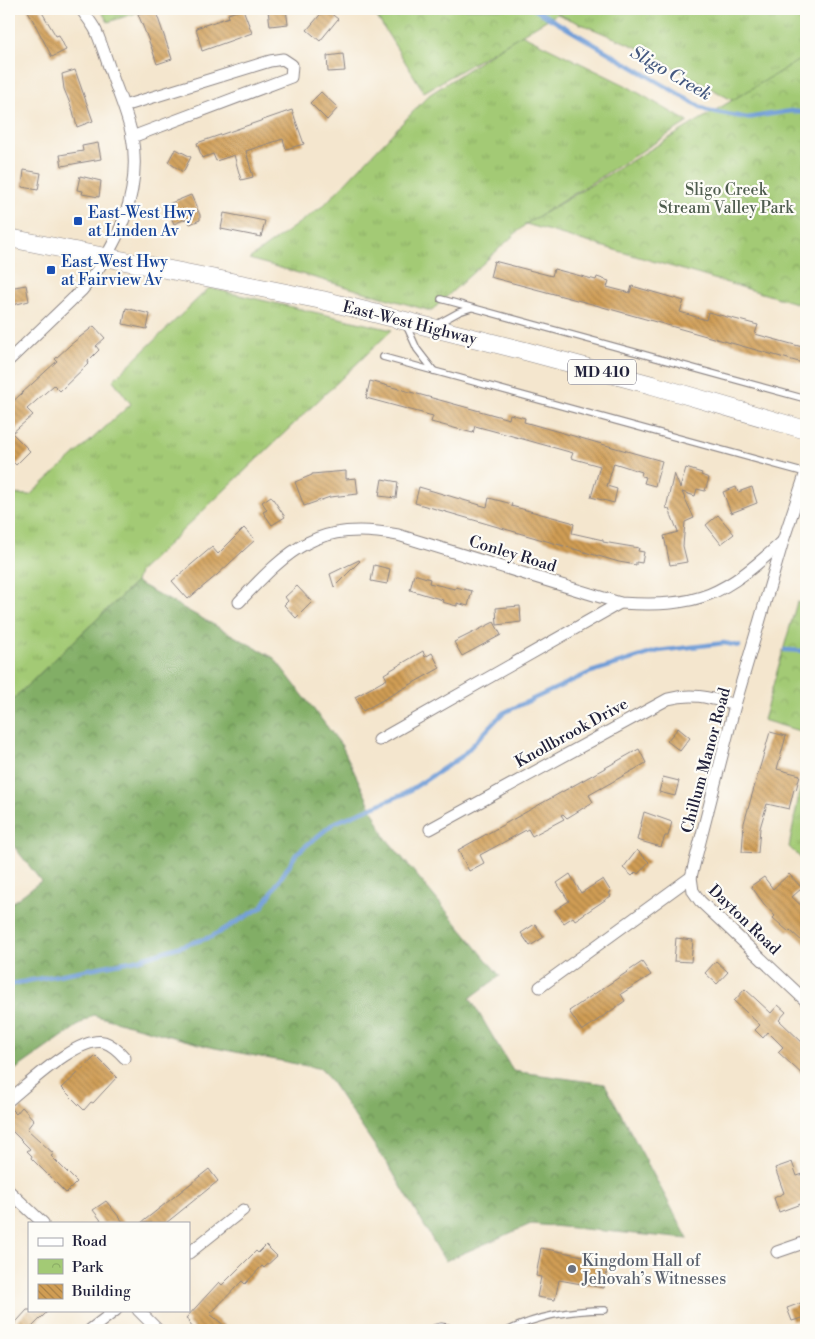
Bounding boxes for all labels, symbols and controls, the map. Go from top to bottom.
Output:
water label: Sligo Creek [626,41,716,106]
park label: Sligo Creek Stream Valley Park [658,180,795,218]
place label: East-West Hwy at Linden Av [88,203,195,241]
marker: East-West Hwy at Linden Av [72,215,84,227]
place label: East-West Hwy at Fairview Av [61,252,168,290]
marker: East-West Hwy at Fairview Av [45,264,57,276]
street label: East-West Highway [340,297,479,349]
road number: MD 410 [568,360,636,384]
street label: Conley Road [467,531,559,577]
street label: Chillum Manor Road [677,685,735,835]
street label: Knollbrook Drive [512,694,631,772]
street label: Dayton Road [704,880,785,959]
legend [28,1222,190,1312]
text: Road [72,1232,107,1251]
place label: Kingdom Hall of Jehovah’s Witnesses [581,1251,726,1289]
text: Park [72,1258,104,1277]
marker: Kingdom Hall of Jehovah’s Witnesses [566,1263,578,1275]
text: Building [71,1282,131,1301]

